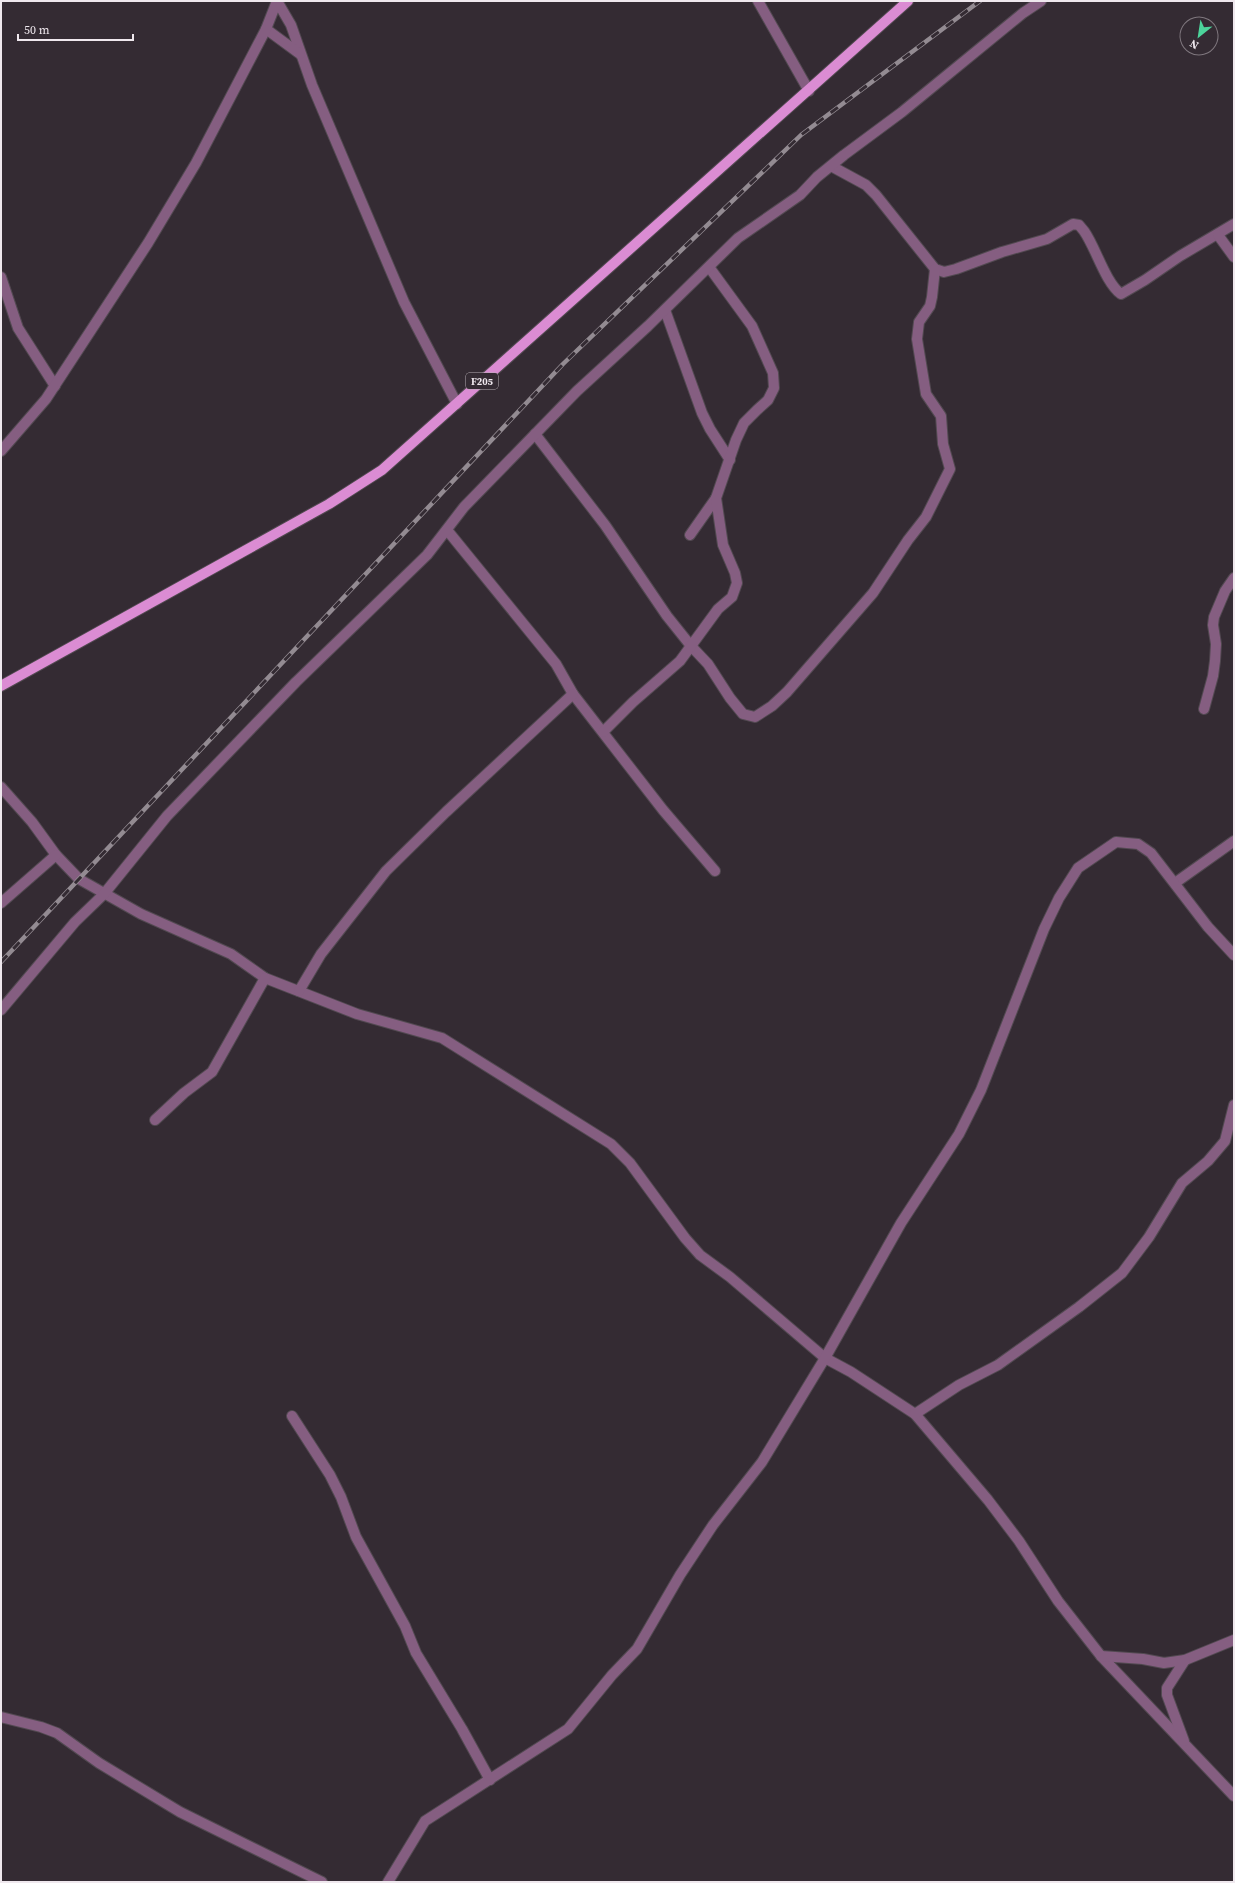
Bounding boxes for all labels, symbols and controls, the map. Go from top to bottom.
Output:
scale bar [18,16,133,42]
north arrow [1179,16,1219,56]
text: 50 m [24,22,50,38]
text: N [1187,36,1201,53]
road number: F205 [466,373,498,389]

